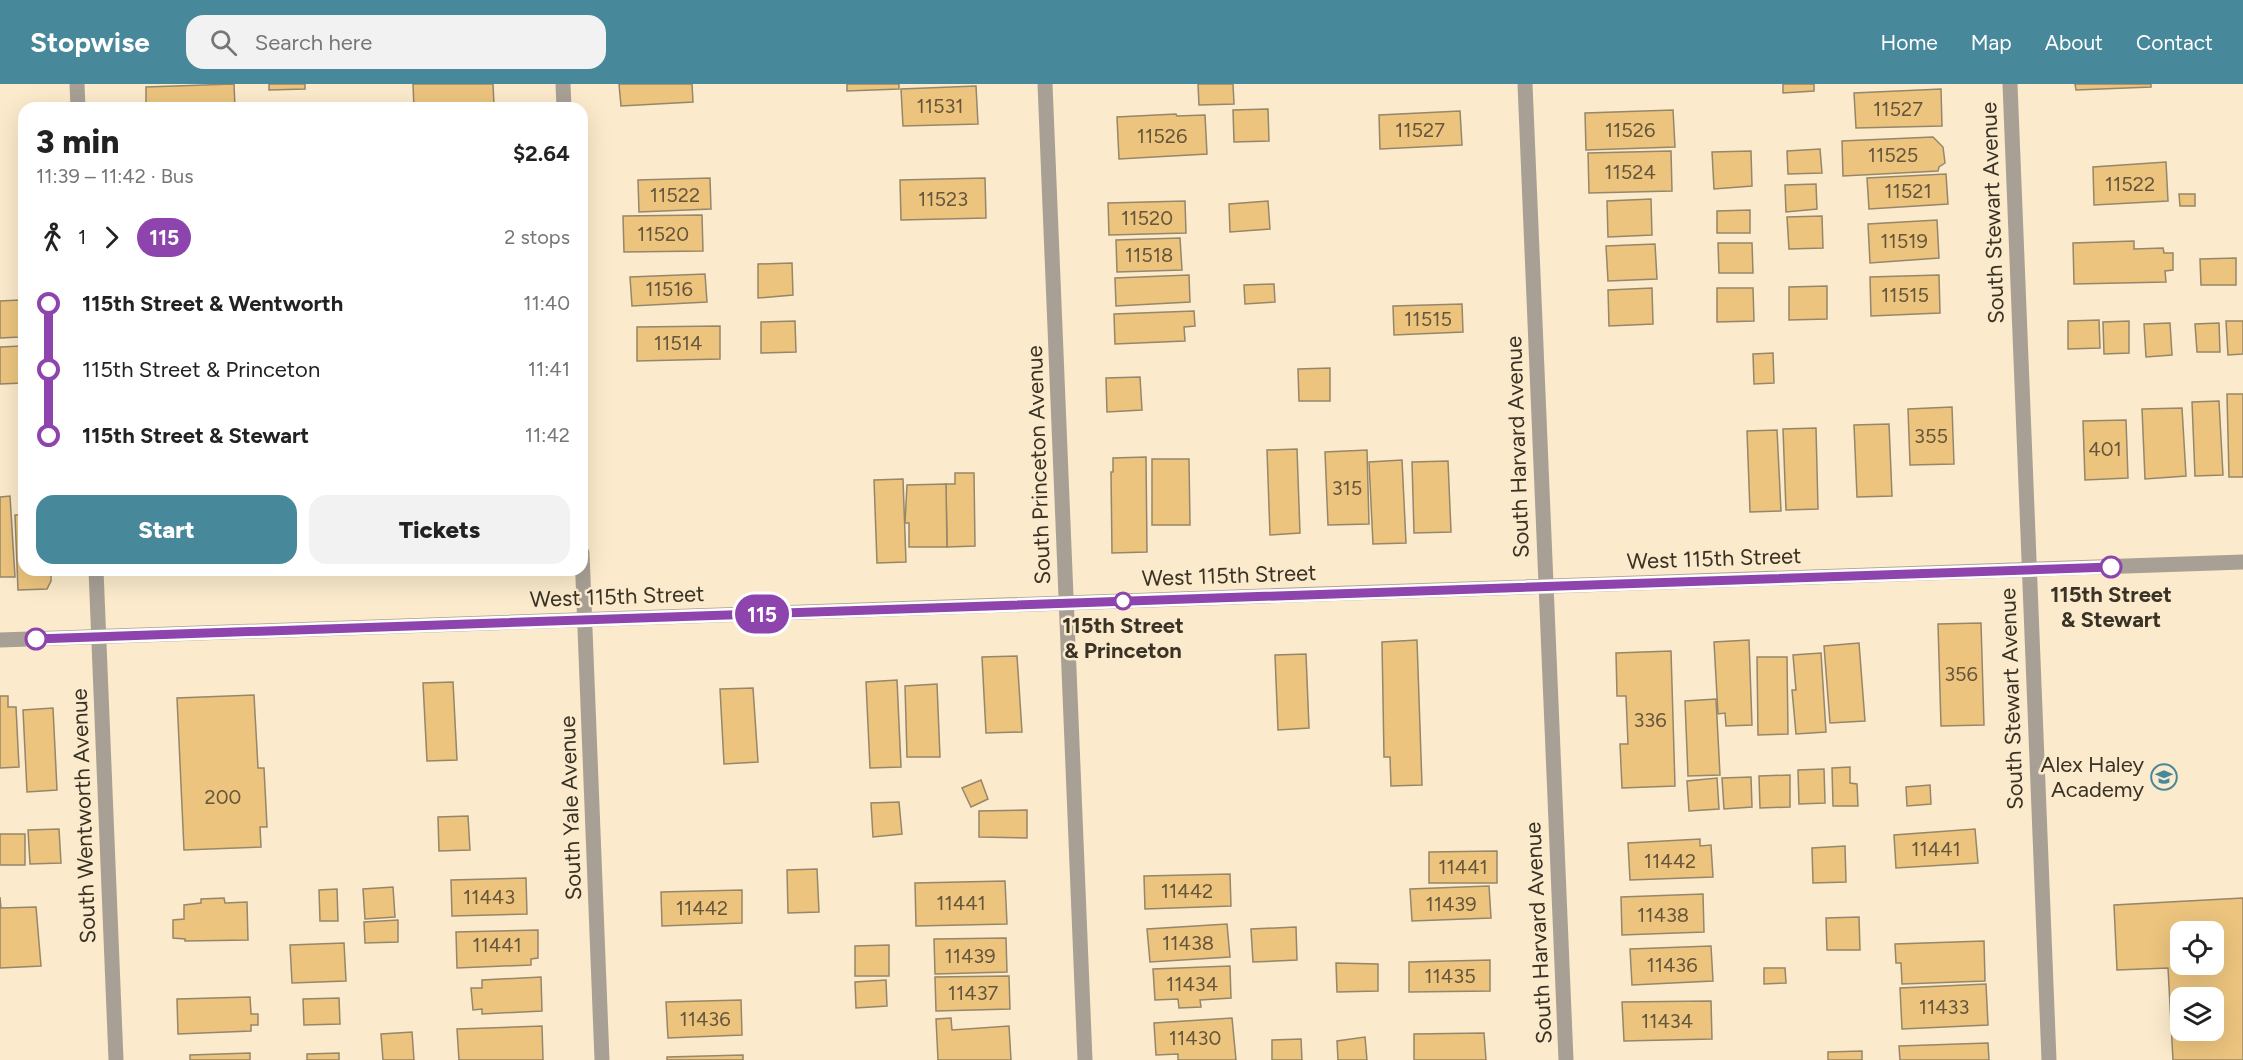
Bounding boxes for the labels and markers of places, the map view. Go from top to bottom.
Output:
marker: 115th Street & Stewart [2100,556,2122,578]
place label: 115th Street & Stewart [2050,581,2172,633]
marker: 115th Street & Princeton [1114,592,1132,610]
place label: 115th Street & Princeton [1062,612,1184,664]
unlabelled marker [25,628,47,650]
place label: Alex Haley Academy [2041,751,2144,803]
school or university icon: Alex Haley Academy [2149,762,2179,792]

